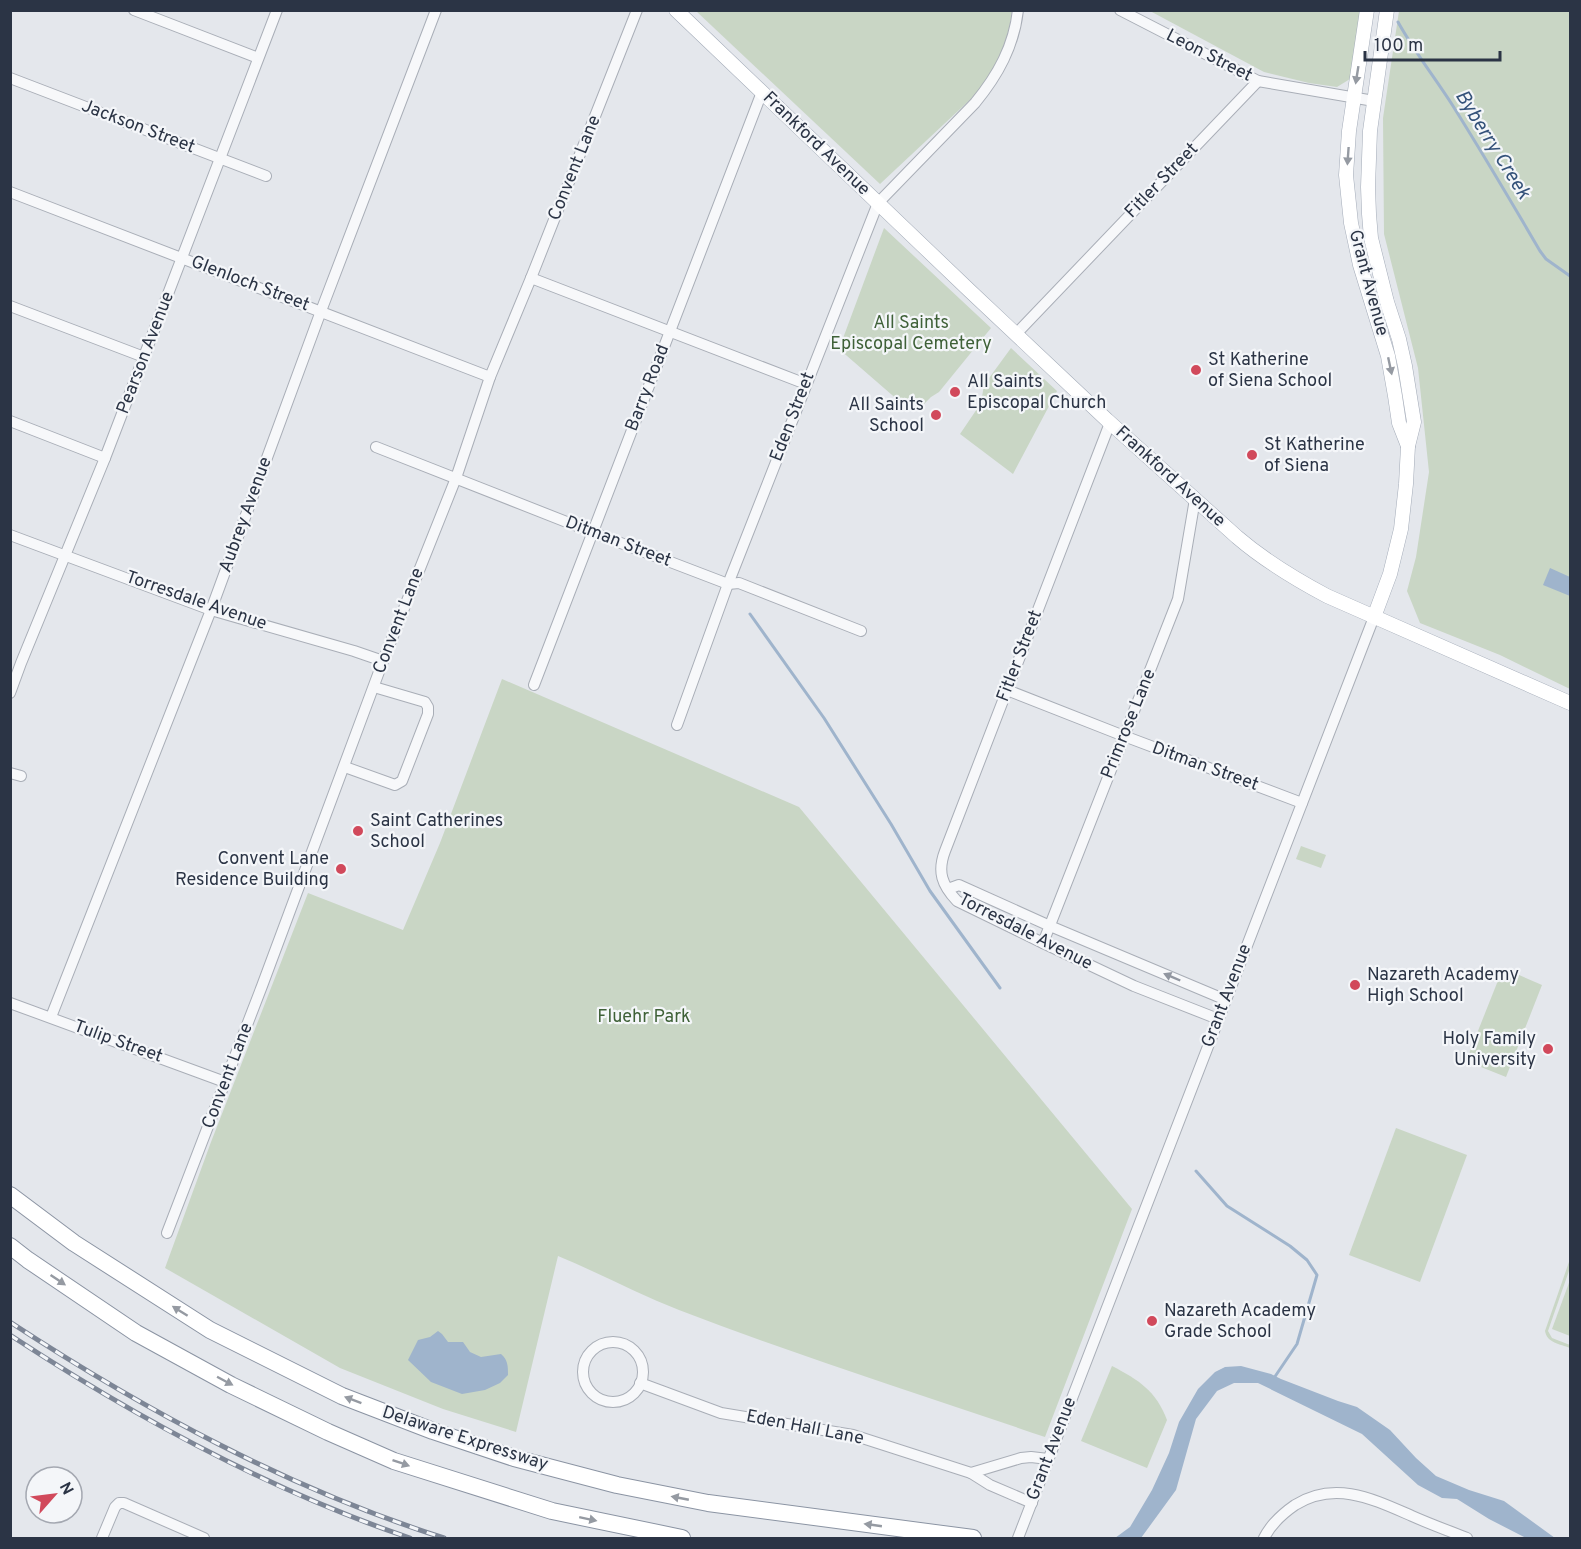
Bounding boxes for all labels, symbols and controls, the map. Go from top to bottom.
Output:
street label: Leon Street [1162,24,1256,88]
scale bar [1365,24,1500,62]
text: 100 m [1374,35,1423,58]
one-way arrow [1353,65,1362,84]
water label: Byberry Creek [1448,86,1536,205]
street label: Frankford Avenue [757,87,875,201]
street label: Jackson Street [78,95,198,159]
street label: Convent Lane [543,112,607,224]
street label: Fitler Street [1120,138,1204,224]
one-way arrow [1343,146,1352,165]
street label: Grant Avenue [1343,227,1393,339]
street label: Glenloch Street [187,251,313,317]
street label: Pearson Avenue [112,288,180,418]
park label: All Saints Episcopal Cemetery [830,312,992,356]
street label: Barry Road [621,341,675,435]
place label: St Katherine of Siena School [1208,349,1332,393]
one-way arrow [1386,357,1395,376]
marker: St Katherine of Siena School [1189,363,1203,377]
street label: Eden Street [765,369,821,465]
place label: All Saints Episcopal Church [967,371,1106,415]
marker: All Saints Episcopal Church [948,385,962,399]
place label: All Saints School [848,394,924,438]
marker: All Saints School [929,408,943,422]
street label: Frankford Avenue [1110,421,1230,533]
place label: St Katherine of Siena [1264,434,1365,478]
marker: St Katherine of Siena [1245,448,1259,462]
street label: Aubrey Avenue [214,454,278,576]
street label: Ditman Street [562,511,674,573]
street label: Convent Lane [368,565,430,677]
street label: Torresdale Avenue [122,566,270,636]
street label: Fitler Street [992,607,1048,705]
street label: Primrose Lane [1096,666,1162,782]
street label: Ditman Street [1148,737,1262,797]
place label: Saint Catherines School [370,810,503,854]
marker: Saint Catherines School [351,824,365,838]
place label: Convent Lane Residence Building [175,848,329,892]
marker: Convent Lane Residence Building [334,862,348,876]
street label: Torresdale Avenue [954,888,1096,976]
street label: Grant Avenue [1197,941,1257,1051]
place label: Nazareth Academy High School [1367,964,1519,1008]
one-way arrow [1162,972,1180,982]
marker: Nazareth Academy High School [1348,978,1362,992]
park label: Fluehr Park [597,1006,691,1029]
street label: Tulip Street [70,1015,166,1069]
street label: Convent Lane [197,1020,259,1132]
place label: Holy Family University [1442,1028,1536,1072]
marker: Holy Family University [1541,1042,1555,1056]
one-way arrow [50,1274,66,1285]
place label: Nazareth Academy Grade School [1164,1300,1316,1344]
one-way arrow [172,1305,188,1316]
marker: Nazareth Academy Grade School [1145,1314,1159,1328]
one-way arrow [216,1376,233,1386]
street label: Grant Avenue [1022,1394,1082,1504]
one-way arrow [344,1395,362,1404]
street label: Delaware Expressway [379,1401,551,1477]
street label: Eden Hall Lane [744,1405,866,1451]
one-way arrow [393,1458,411,1468]
north arrow [24,1465,84,1525]
text: N [54,1479,77,1499]
one-way arrow [671,1493,690,1502]
one-way arrow [579,1515,598,1524]
one-way arrow [864,1520,883,1530]

